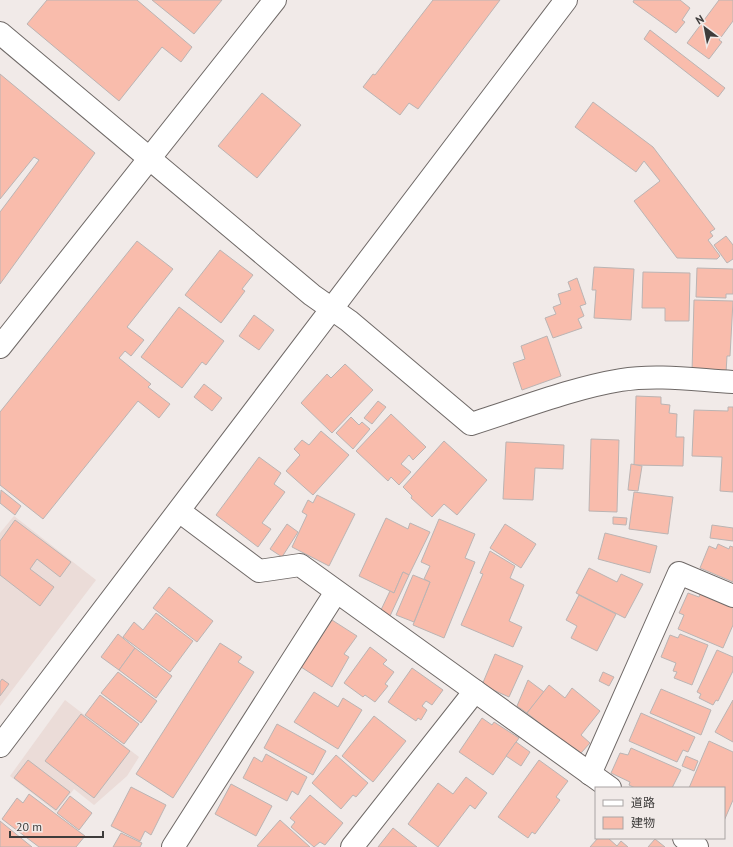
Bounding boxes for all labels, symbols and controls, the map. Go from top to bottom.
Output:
north arrow [685,8,725,48]
text: N [693,12,706,27]
legend [595,787,725,839]
text: 道路 [631,795,655,810]
scale bar [10,813,103,839]
text: 建物 [631,815,655,830]
text: 20 m [16,819,42,834]

